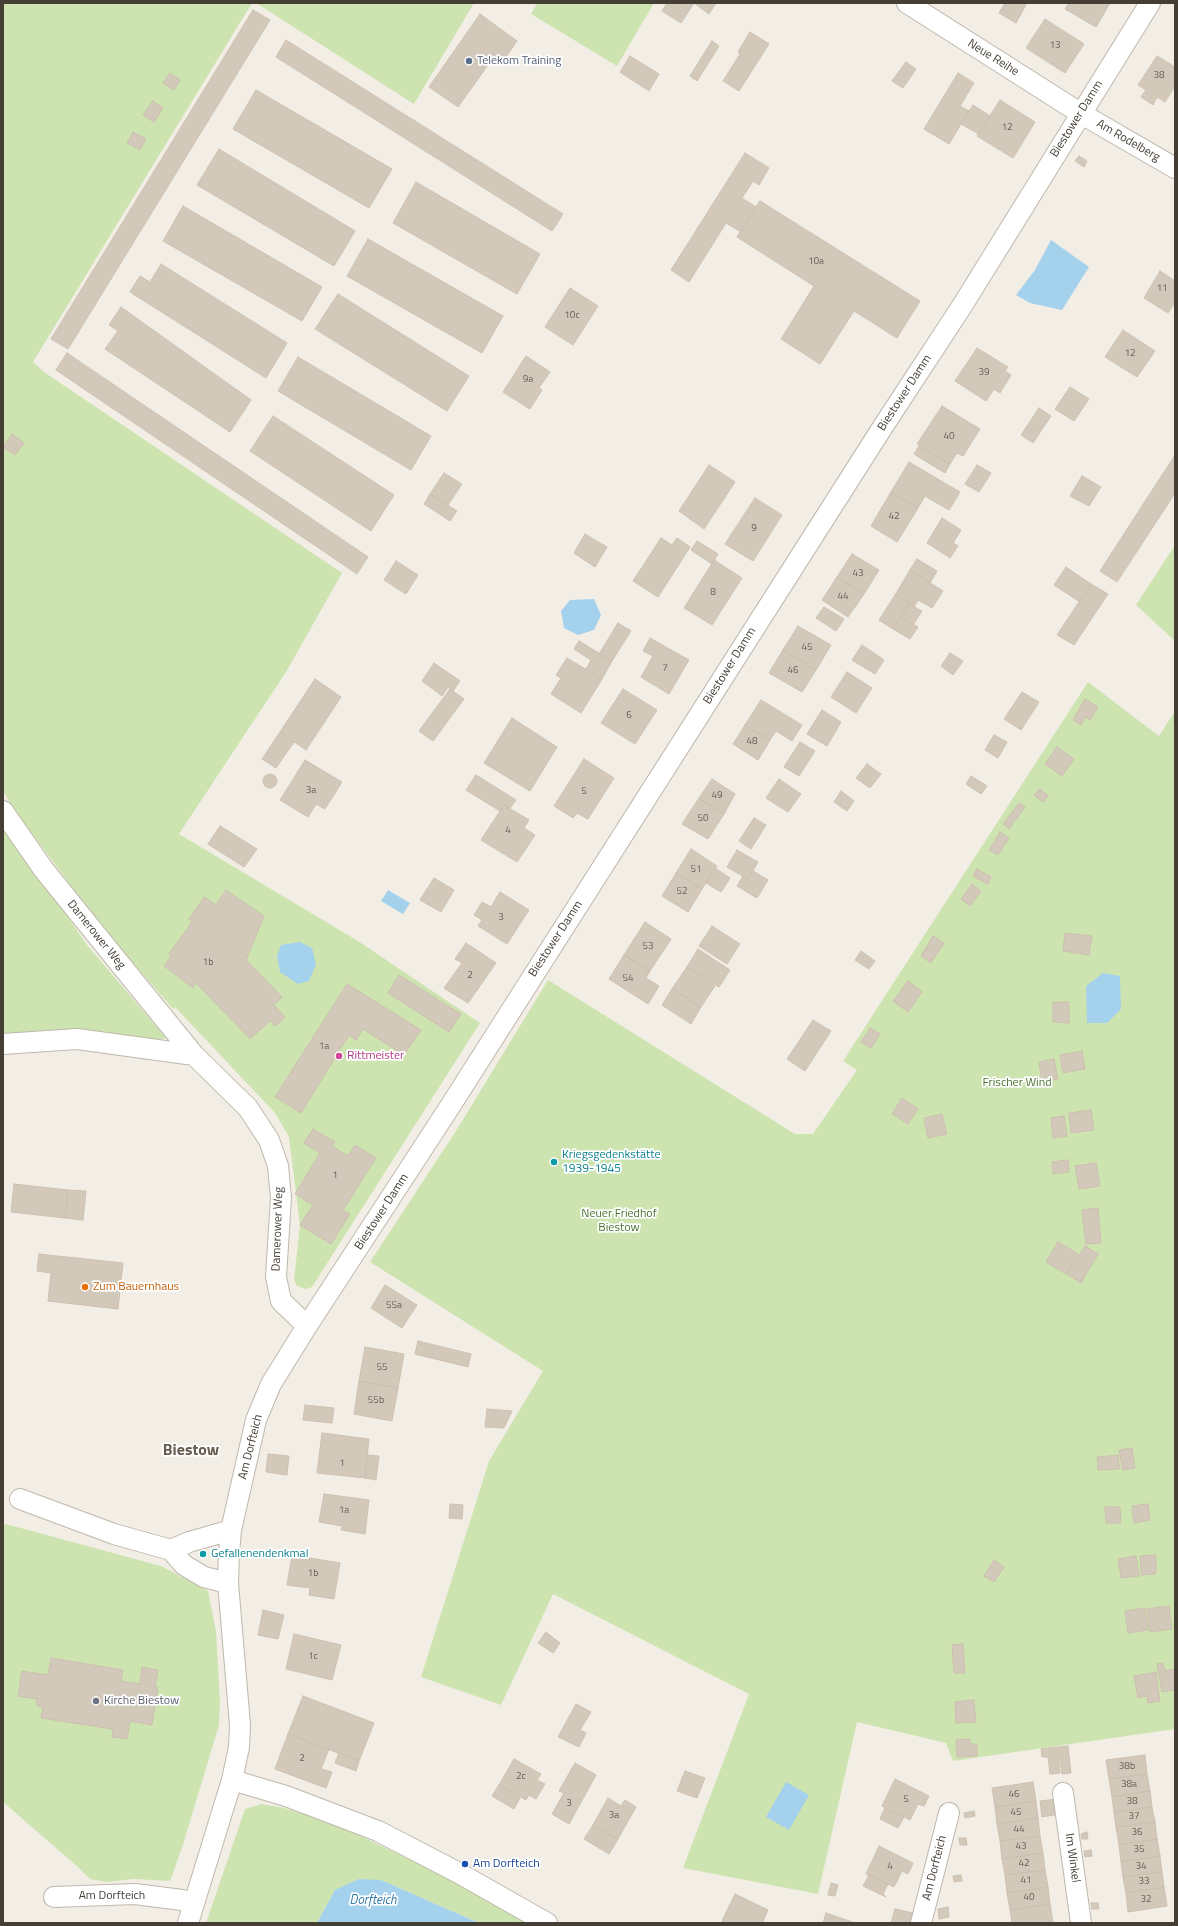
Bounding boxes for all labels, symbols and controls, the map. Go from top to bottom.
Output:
street label: Neue Reihe [965,37,1021,79]
house number: 13 [1049,40,1061,52]
place label: Telekom Training [477,54,561,68]
marker: Telekom Training [464,56,474,66]
house number: 38 [1153,70,1165,82]
street label: Biestower Damm [1048,78,1106,160]
street label: Am Rodelberg [1094,117,1162,165]
house number: 12 [1001,122,1013,134]
house number: 10a [808,256,824,268]
house number: 11 [1156,283,1168,295]
house number: 10c [564,310,580,322]
house number: 12 [1124,348,1136,360]
street label: Biestower Damm [875,352,935,434]
house number: 39 [978,367,990,379]
house number: 9a [523,374,533,386]
house number: 40 [943,431,955,443]
house number: 42 [888,511,900,523]
house number: 9 [751,523,757,535]
house number: 43 [852,568,864,580]
house number: 8 [710,587,716,599]
house number: 44 [837,591,849,603]
street label: Biestower Damm [701,625,759,707]
house number: 45 [801,642,813,654]
house number: 7 [662,663,668,675]
house number: 46 [787,665,799,677]
house number: 6 [626,710,632,722]
house number: 48 [746,736,758,748]
house number: 3a [306,785,316,797]
house number: 5 [581,786,587,798]
house number: 49 [711,790,723,802]
house number: 50 [697,813,709,825]
house number: 4 [505,825,511,837]
house number: 51 [690,864,702,876]
house number: 52 [676,886,688,898]
street label: Damerower Weg [64,898,128,972]
street label: Biestower Damm [526,898,586,980]
house number: 3 [498,912,504,924]
house number: 53 [642,941,654,953]
house number: 1b [203,957,213,969]
house number: 2 [467,970,473,982]
house number: 54 [622,973,634,985]
house number: 1a [319,1041,329,1053]
place label: Rittmeister [347,1049,404,1063]
marker: Rittmeister [334,1051,344,1061]
park label: Frischer Wind [983,1076,1051,1090]
place label: Kriegsgedenkstätte 1939-1945 [562,1148,660,1176]
marker: Kriegsgedenkstätte 1939-1945 [549,1157,559,1167]
house number: 1 [332,1170,338,1182]
street label: Biestower Damm [352,1171,412,1253]
street label: Damerower Weg [269,1186,287,1272]
park label: Neuer Friedhof Biestow [581,1207,657,1235]
place label: Zum Bauernhaus [93,1280,179,1294]
marker: Zum Bauernhaus [80,1282,90,1292]
house number: 55a [386,1300,402,1312]
house number: 55 [376,1362,388,1374]
house number: 55b [368,1395,384,1407]
street label: Am Dorfteich [236,1413,266,1481]
district label: Biestow [163,1441,219,1461]
house number: 1 [339,1458,345,1470]
house number: 1a [339,1505,349,1517]
place label: Gefallenendenkmal [211,1547,308,1561]
marker: Gefallenendenkmal [198,1549,208,1559]
house number: 1b [308,1568,318,1580]
house number: 1c [308,1651,318,1663]
place label: Kirche Biestow [104,1694,179,1708]
marker: Kirche Biestow [91,1696,101,1706]
house number: 2 [299,1753,305,1765]
house number: 38b [1119,1761,1135,1773]
house number: 2c [516,1771,526,1783]
house number: 38a [1121,1779,1137,1791]
house number: 46 [1008,1789,1020,1801]
house number: 5 [903,1794,909,1806]
house number: 38 [1126,1796,1138,1808]
house number: 3 [566,1798,572,1810]
house number: 45 [1010,1807,1022,1819]
house number: 3a [609,1810,619,1822]
house number: 37 [1128,1811,1140,1823]
house number: 44 [1013,1824,1025,1836]
house number: 36 [1131,1827,1143,1839]
street label: Im Winkel [1061,1832,1083,1884]
street label: Am Dorfteich [920,1834,950,1902]
house number: 43 [1015,1841,1027,1853]
house number: 35 [1133,1844,1145,1856]
place label: Am Dorfteich [473,1857,540,1871]
house number: 42 [1018,1858,1030,1870]
marker: Am Dorfteich [460,1859,470,1869]
house number: 4 [887,1861,893,1873]
house number: 34 [1135,1861,1147,1873]
house number: 41 [1020,1875,1032,1887]
house number: 33 [1138,1876,1150,1888]
street label: Am Dorfteich [79,1889,145,1903]
house number: 40 [1023,1892,1035,1904]
water label: Dorfteich [349,1893,397,1909]
house number: 32 [1140,1894,1152,1906]

